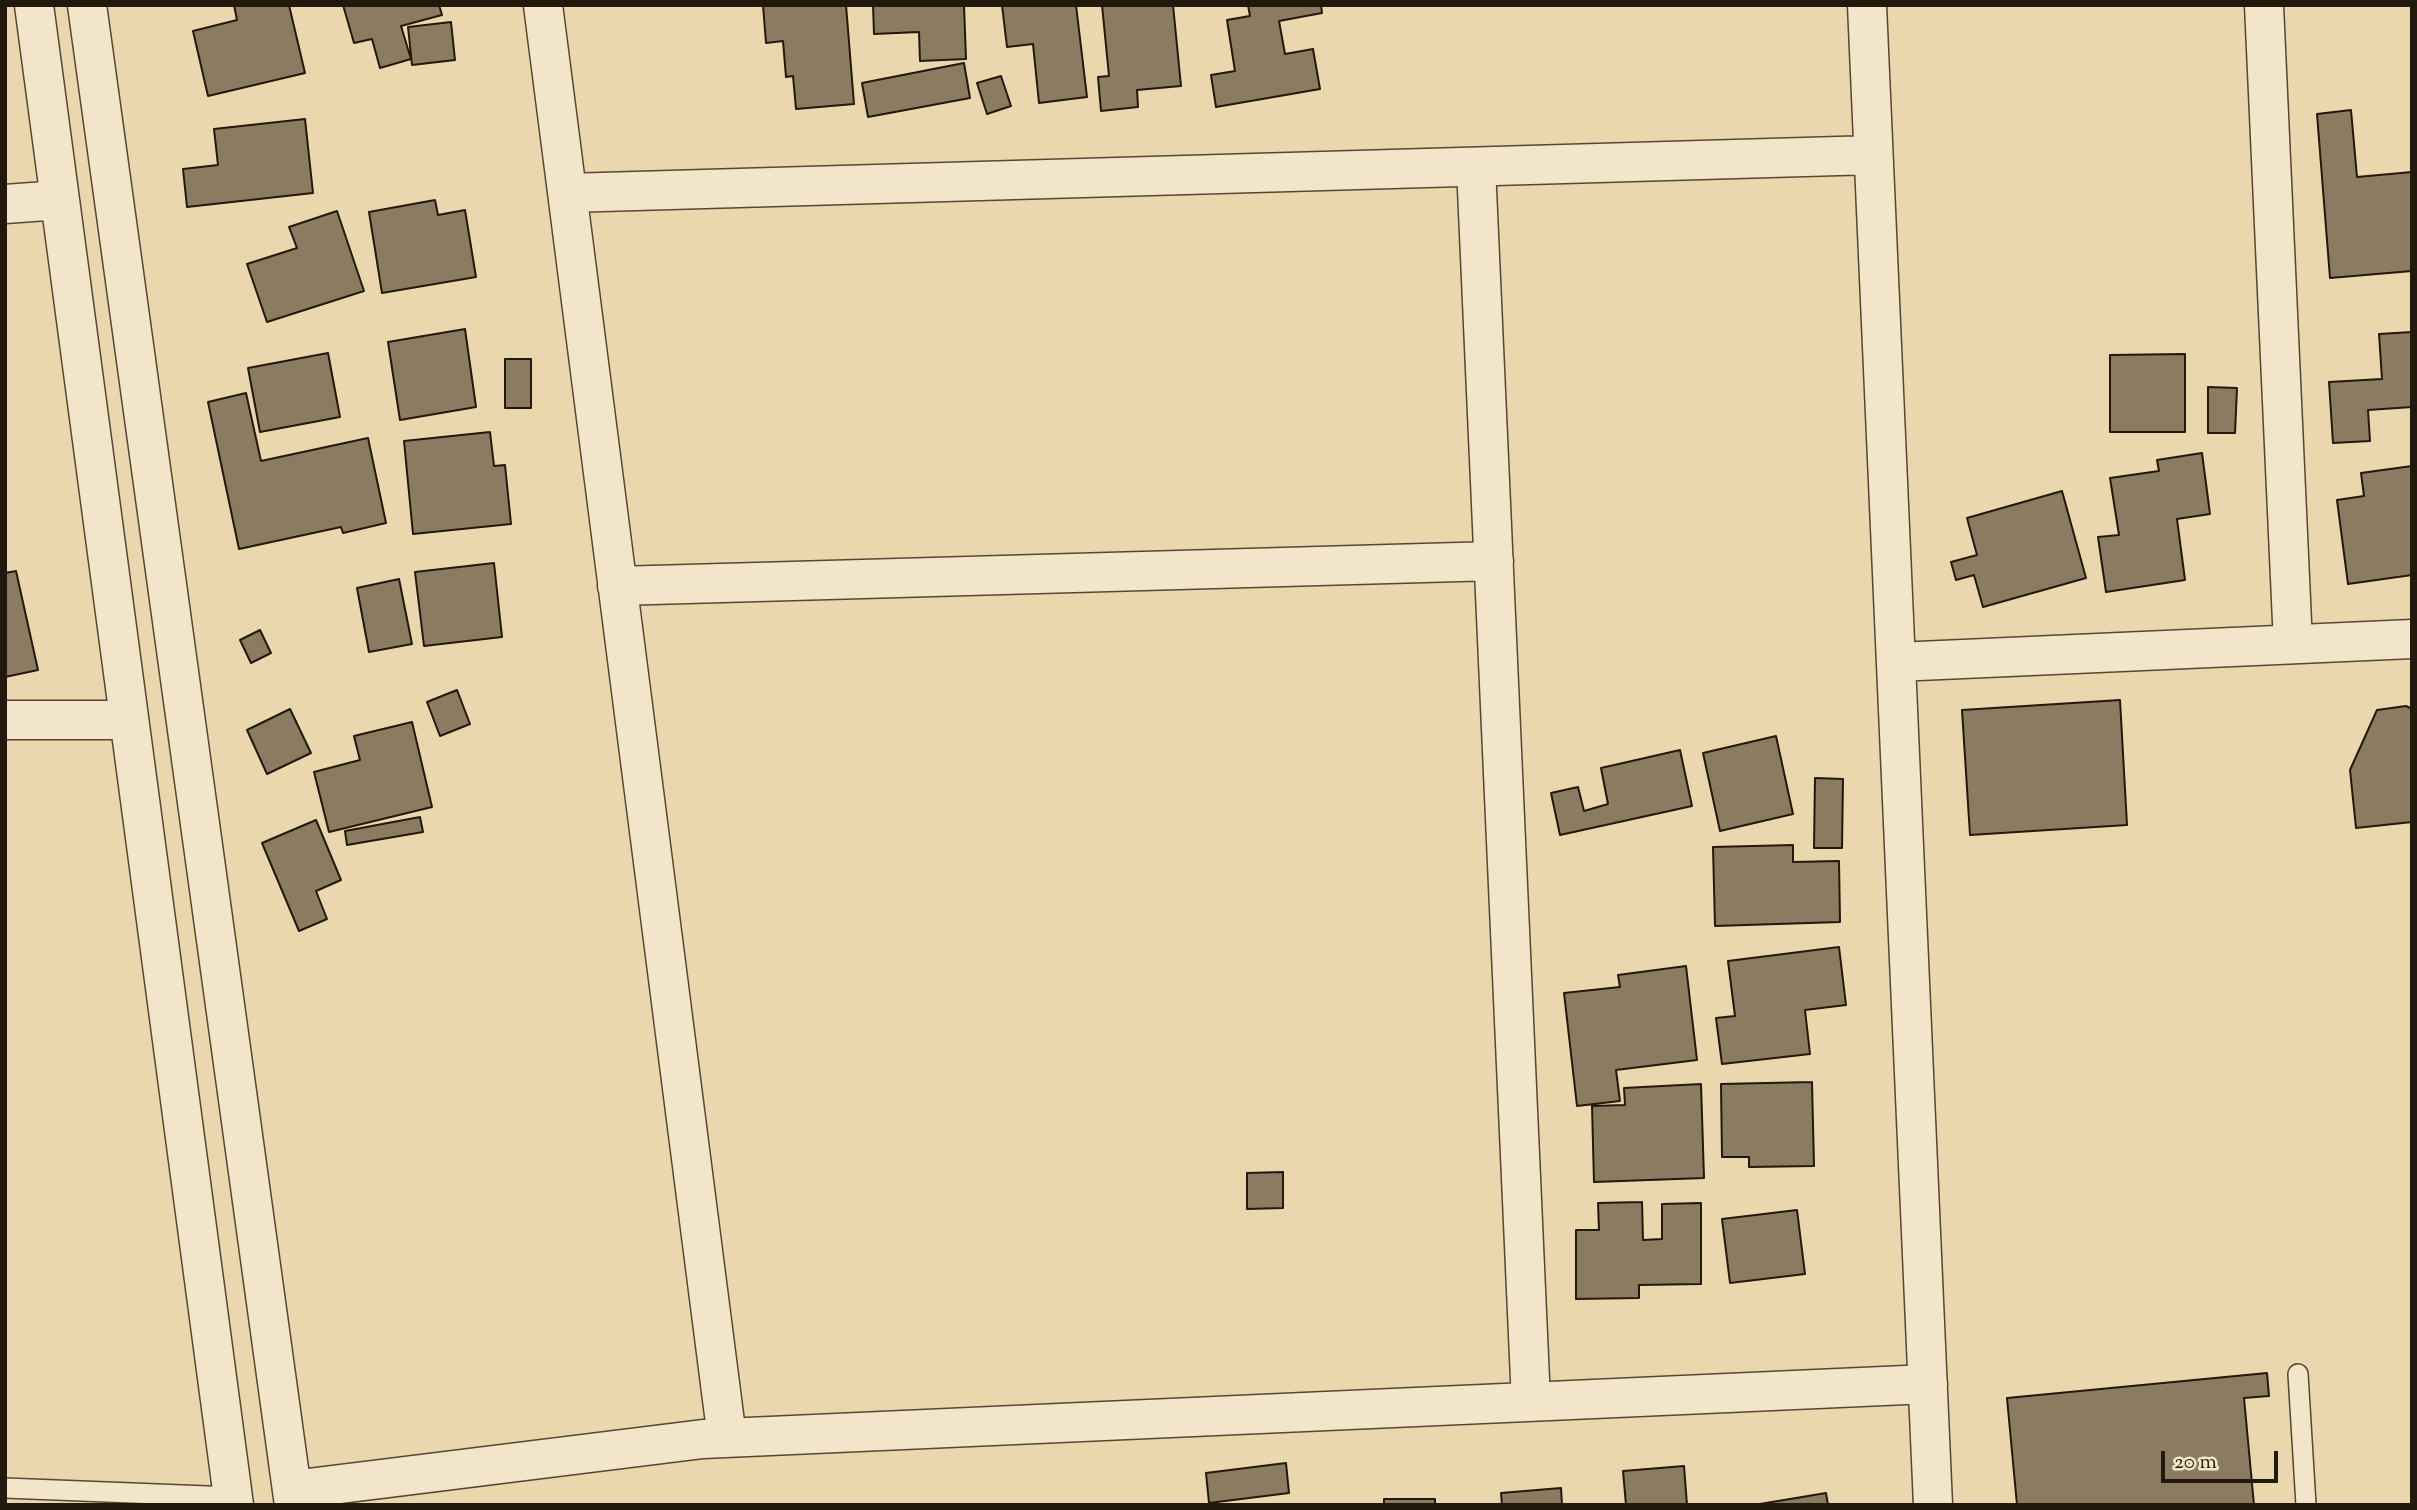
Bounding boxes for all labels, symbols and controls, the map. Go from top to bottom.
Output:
scale bar [2165,1436,2282,1480]
text: 20 m [2174,1448,2217,1478]

